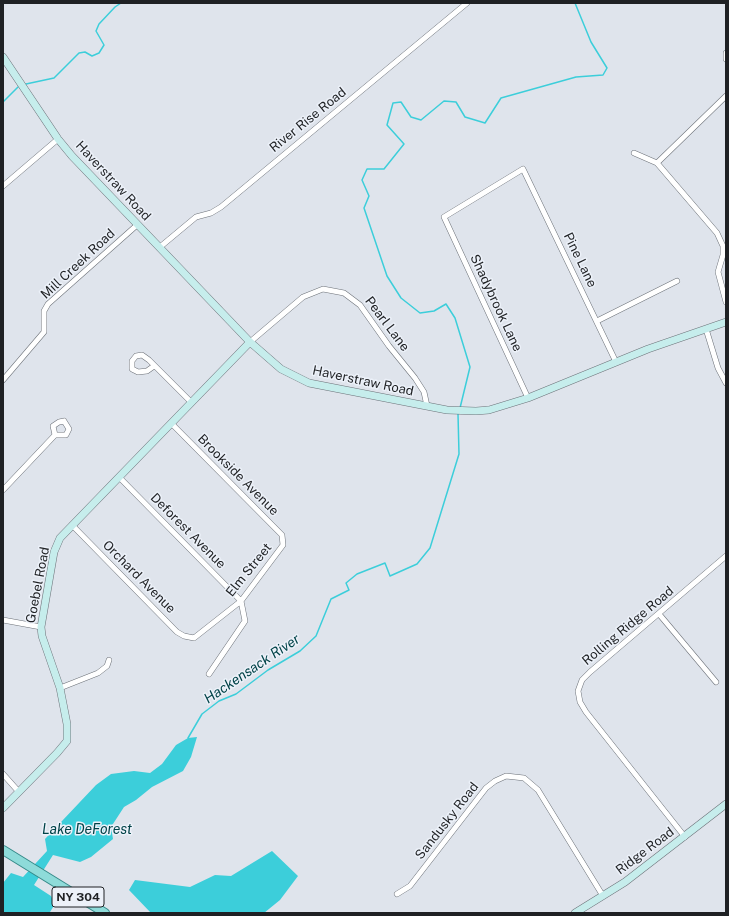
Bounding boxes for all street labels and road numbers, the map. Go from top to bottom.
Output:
street label: River Rise Road [267,84,349,156]
street label: Haverstraw Road [72,138,154,224]
street label: Mill Creek Road [38,226,118,302]
street label: Pine Lane [560,230,600,290]
street label: Shadybrook Lane [467,252,525,354]
street label: Pearl Lane [361,294,413,354]
street label: Haverstraw Road [311,363,415,399]
street label: Brookside Avenue [194,431,282,519]
street label: Deforest Avenue [147,490,229,572]
street label: Orchard Avenue [99,537,179,617]
street label: Elm Street [223,540,275,600]
street label: Goebel Road [23,546,53,624]
street label: Rolling Ridge Road [579,583,677,669]
street label: Sandusky Road [412,779,482,863]
street label: Ridge Road [613,824,677,878]
road number: NY 304 [52,887,104,907]

